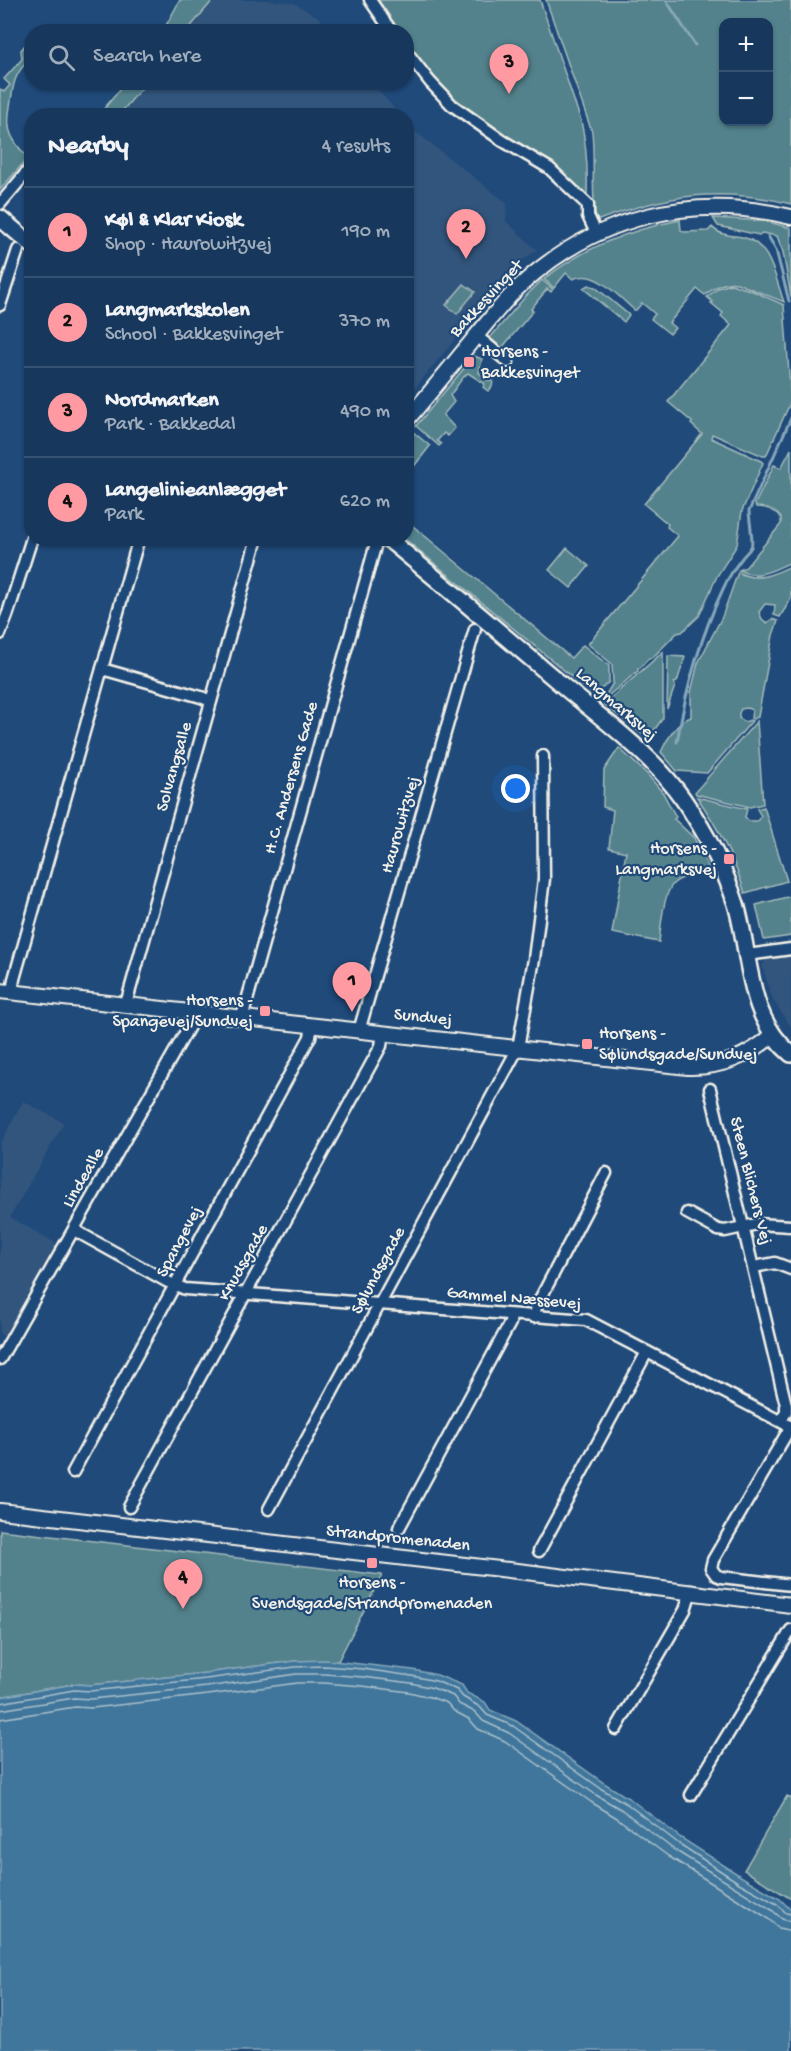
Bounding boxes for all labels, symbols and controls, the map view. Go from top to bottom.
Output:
map controls [719,18,773,126]
button: + [719,18,773,72]
search box [24,24,414,90]
icon: search [45,41,78,74]
text: Search here [93,44,201,70]
pin: 3 [490,44,528,94]
button: − [719,72,773,126]
text: Nearby [48,132,129,163]
text: 4 results [322,136,390,159]
text: Køl & Klar Kiosk [105,208,242,234]
pin: 2 [446,210,486,259]
text: 1 [63,221,72,244]
text: 190 m [342,221,390,244]
text: Shop · Haurowitzvej [105,234,272,257]
street label: Bakkesvinget [445,255,529,343]
text: Langmarkskolen [105,298,250,324]
text: 2 [63,311,72,334]
text: 370 m [339,311,390,334]
text: School · Bakkesvinget [105,324,282,347]
place label: Horsens - Bakkesvinget [480,342,581,384]
marker: Horsens - Bakkesvinget [462,355,476,369]
text: Nordmarken [105,388,219,414]
text: 3 [62,401,73,424]
text: 490 m [340,401,390,424]
text: Park · Bakkedal [105,414,236,437]
text: Langelinieanlægget [105,478,286,504]
text: 4 [63,491,72,514]
text: 620 m [340,491,390,514]
text: Park [105,504,143,527]
street label: Langmarksvej [571,664,661,746]
street label: H.C. Andersens Gade [260,699,324,857]
street label: Solvangsalle [152,719,198,814]
street label: Haurowitzvej [377,774,425,876]
your location [501,774,530,803]
place label: Horsens - Langmarksvej [615,839,717,881]
marker: Horsens - Langmarksvej [722,852,736,866]
pin: 1 [332,962,372,1012]
place label: Horsens - Spangevej/Sundvej [113,991,253,1033]
marker: Horsens - Spangevej/Sundvej [258,1004,272,1018]
street label: Sundvej [393,1005,453,1031]
place label: Horsens - Sølundsgade/Sundvej [599,1024,758,1066]
marker: Horsens - Sølundsgade/Sundvej [580,1037,594,1051]
street label: Steen Blichers Vej [724,1115,776,1247]
street label: Lindealle [58,1144,110,1212]
street label: Spangevej [152,1203,208,1281]
street label: Knudsgade [214,1220,274,1305]
street label: Sølundsgade [347,1223,411,1318]
street label: Gammel Næssevej [446,1283,582,1315]
street label: Strandpromenaden [325,1521,472,1557]
marker: Horsens - Svendsgade/Strandpromenaden [365,1556,379,1570]
pin: 4 [164,1560,202,1609]
place label: Horsens - Svendsgade/Strandpromenaden [252,1573,493,1615]

